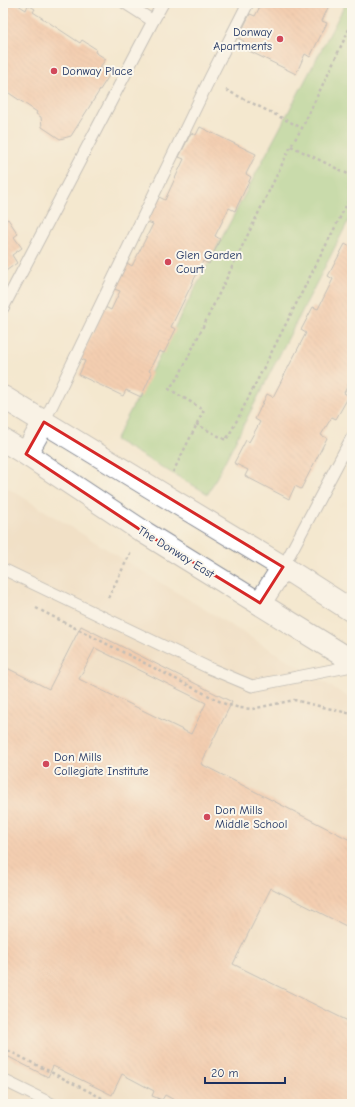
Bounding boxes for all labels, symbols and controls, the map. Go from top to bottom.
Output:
place label: Donway Apartments [213,25,273,53]
marker: Donway Apartments [275,34,285,44]
place label: Donway Place [62,64,132,78]
marker: Donway Place [49,66,59,76]
place label: Glen Garden Court [176,248,242,276]
marker: Glen Garden Court [163,257,173,267]
street label: The Donway East [135,523,217,581]
place label: Don Mills Collegiate Institute [54,750,149,778]
marker: Don Mills Collegiate Institute [41,759,51,769]
place label: Don Mills Middle School [215,803,287,831]
marker: Don Mills Middle School [202,812,212,822]
scale bar [205,1059,285,1085]
text: 20 m [211,1066,239,1080]

